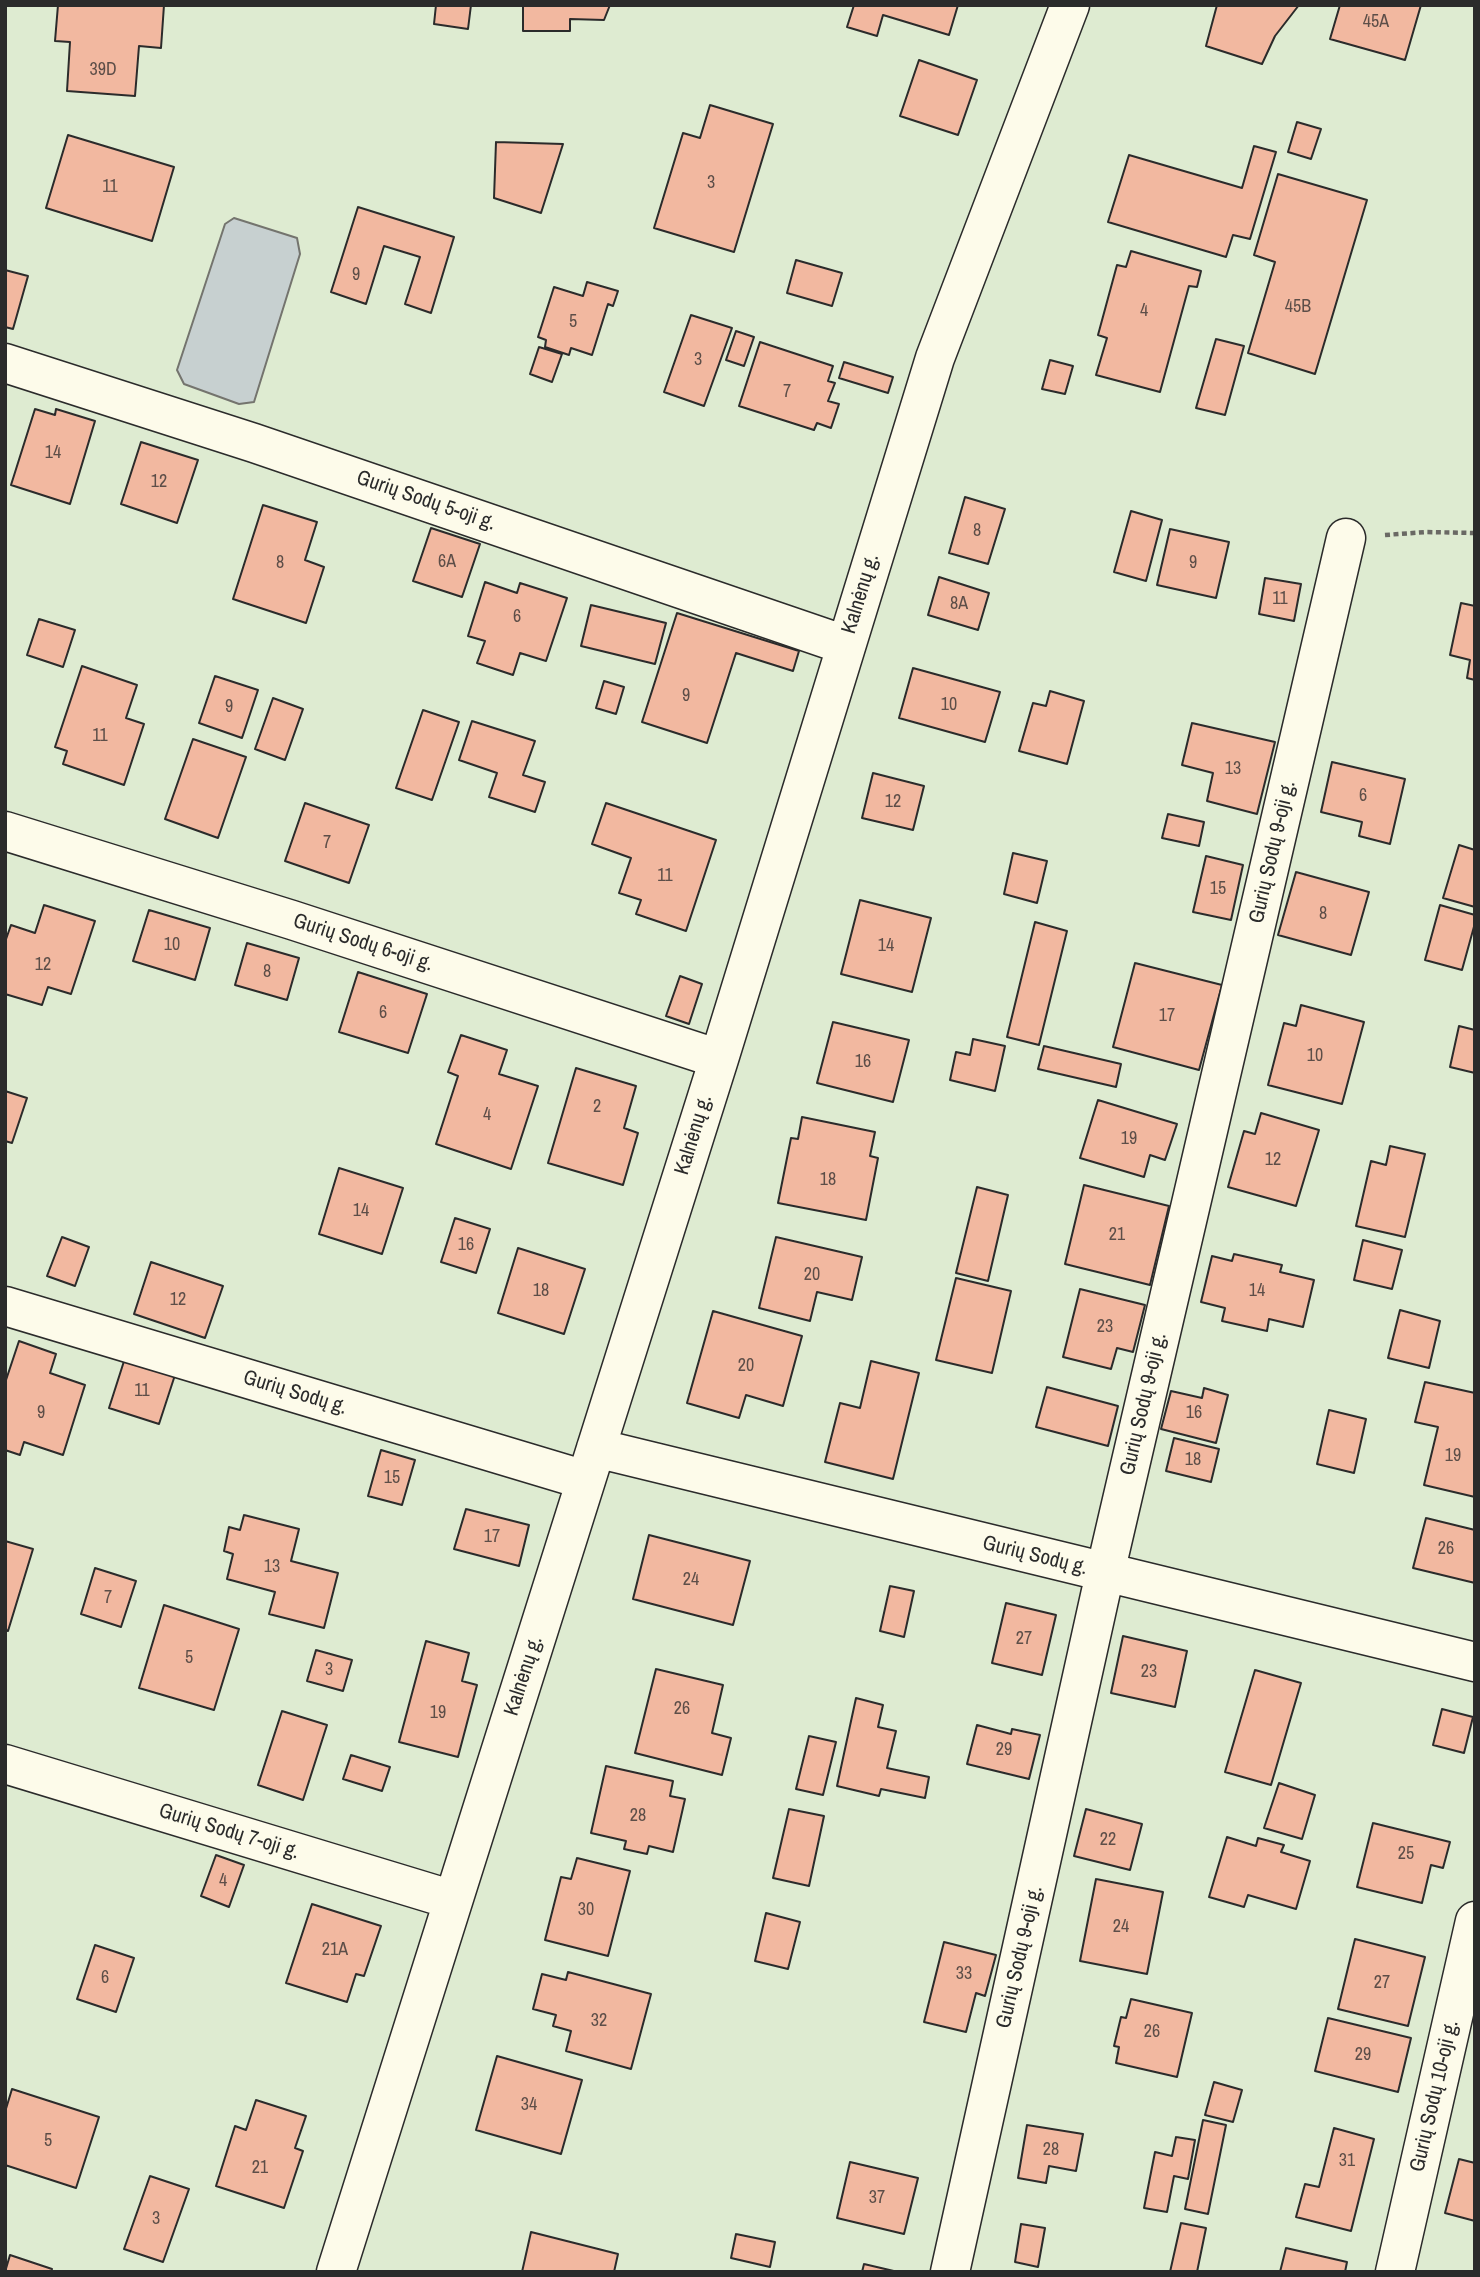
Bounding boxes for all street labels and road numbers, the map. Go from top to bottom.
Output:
street label: Gurių Sodų 5-oji g. [353,465,499,537]
street label: Kalnėnų g. [837,551,885,637]
street label: Gurių Sodų 9-oji g. [1244,778,1302,926]
street label: Gurių Sodų 6-oji g. [290,909,436,977]
street label: Kalnėnų g. [670,1092,718,1178]
street label: Gurių Sodų 9-oji g. [1115,1330,1173,1478]
street label: Gurių Sodų g. [240,1365,350,1421]
street label: Gurių Sodų g. [980,1531,1090,1581]
street label: Kalnėnų g. [499,1633,549,1719]
street label: Gurių Sodų 7-oji g. [156,1799,302,1865]
street label: Gurių Sodų 9-oji g. [991,1883,1049,2031]
street label: Gurių Sodų 10-oji g. [1405,2018,1465,2174]

